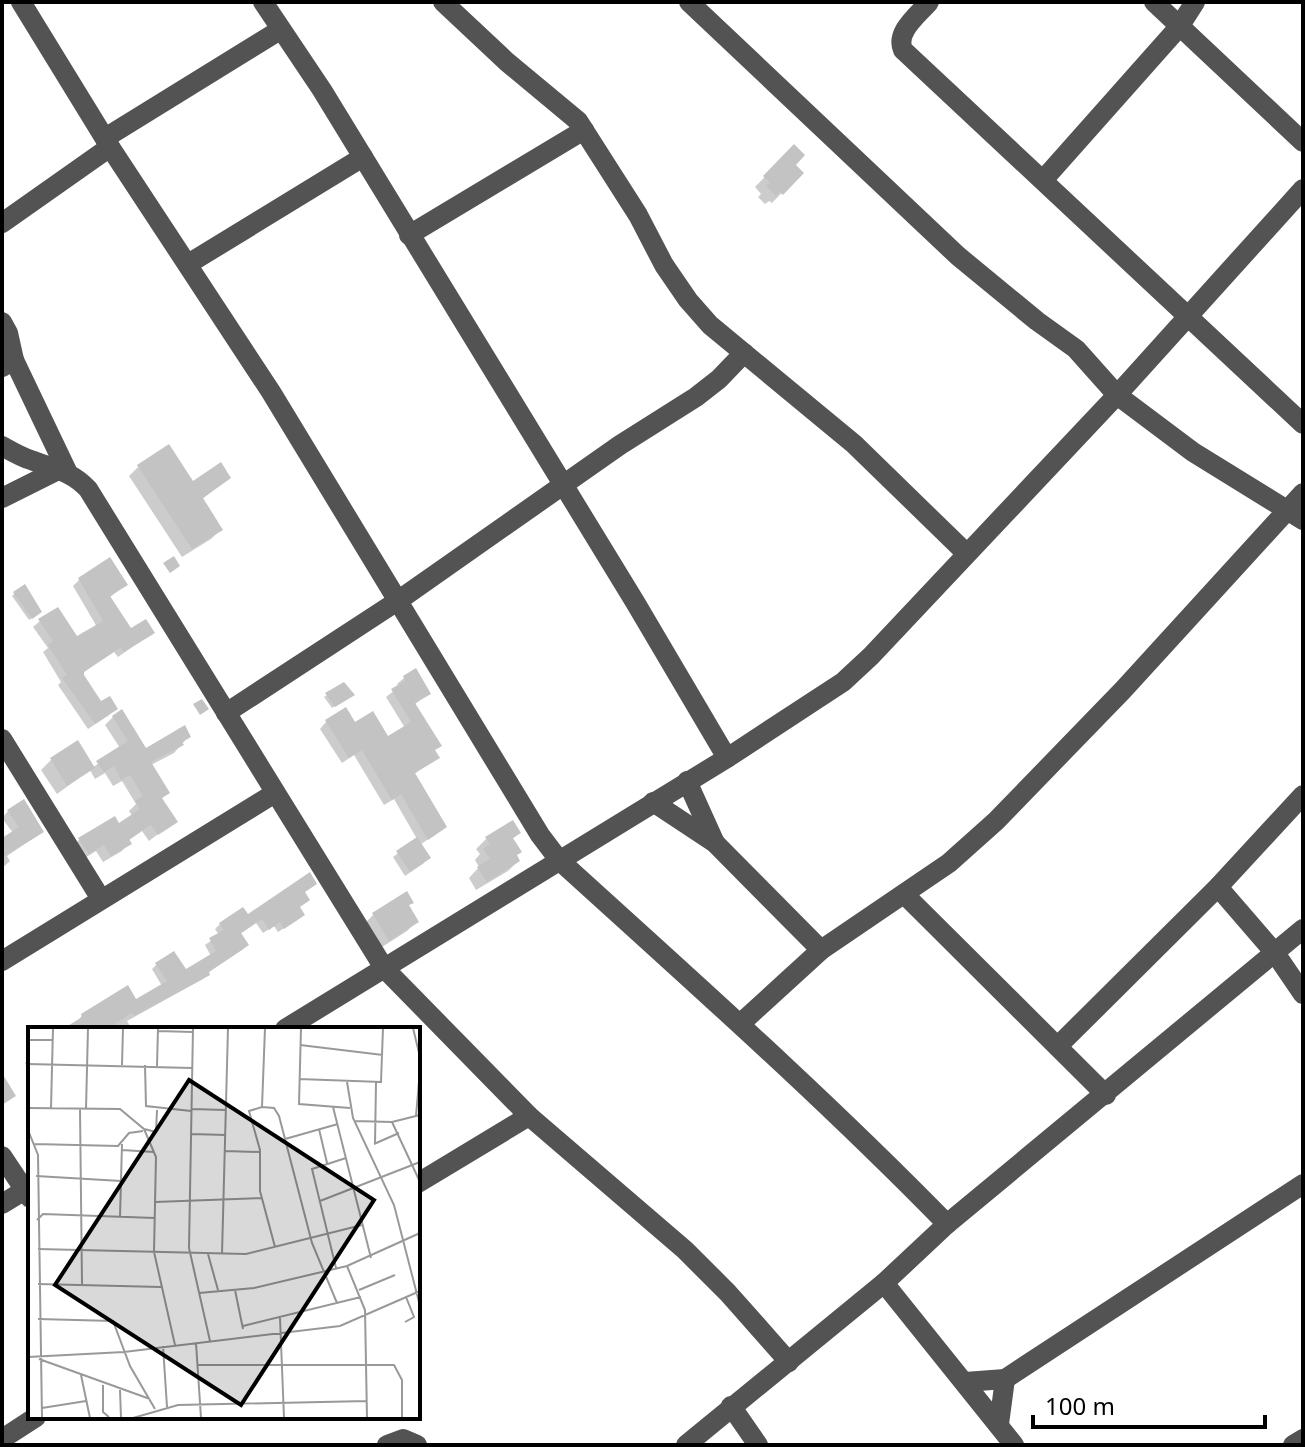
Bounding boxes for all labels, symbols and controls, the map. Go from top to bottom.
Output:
inset map [28,1027,420,1419]
scale bar [1033,1379,1265,1429]
text: 100 m [1045,1389,1115,1422]

